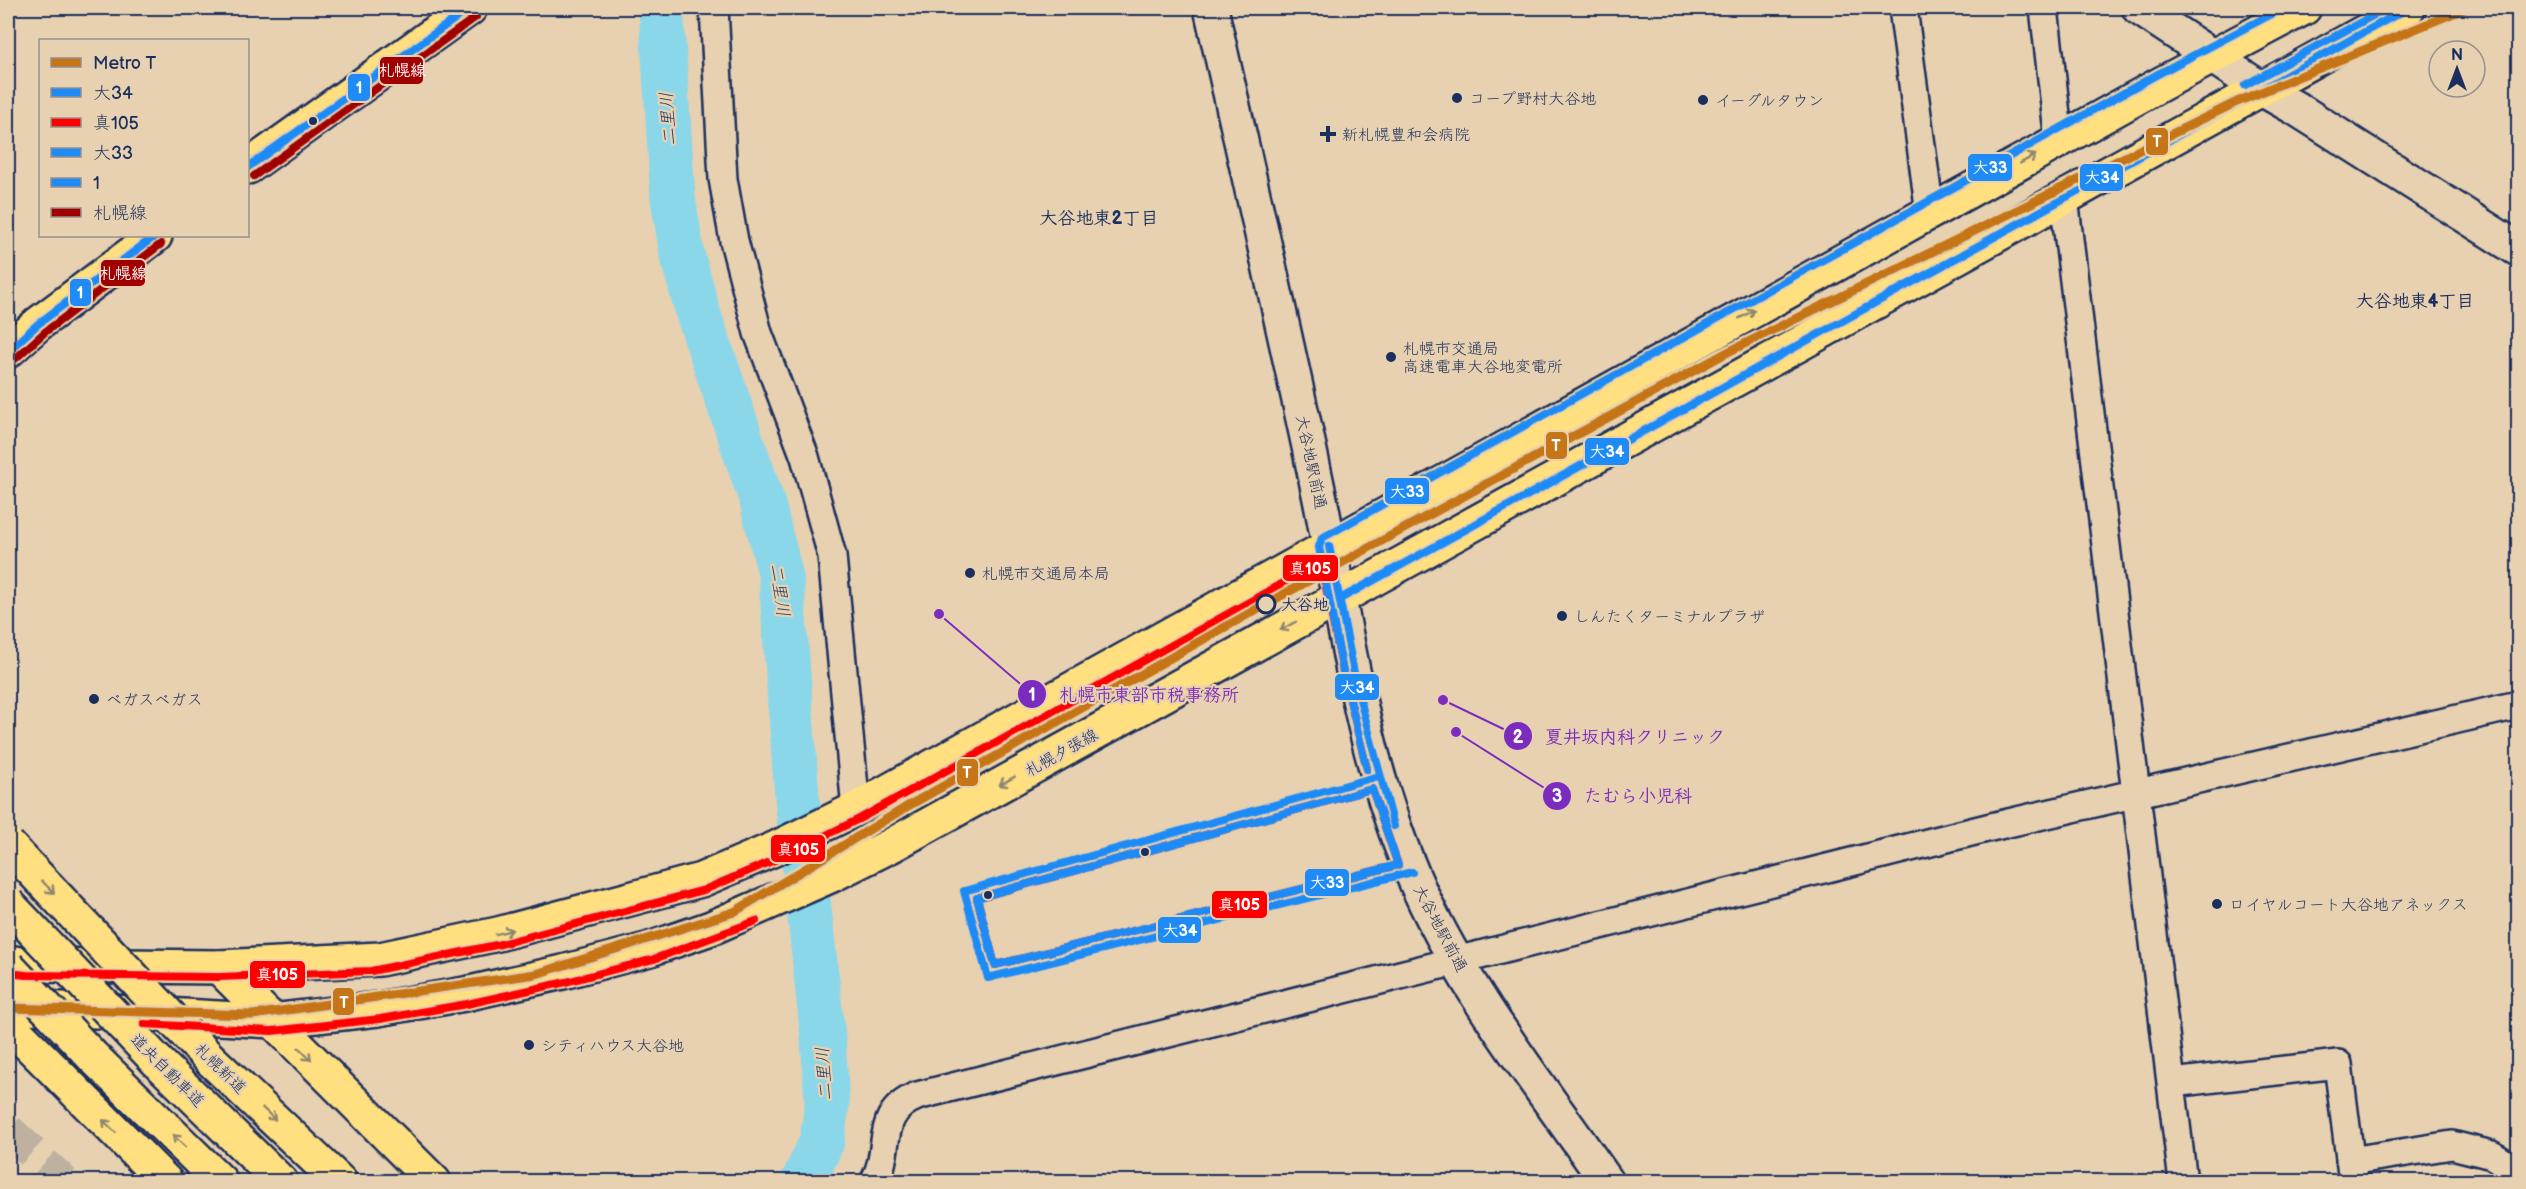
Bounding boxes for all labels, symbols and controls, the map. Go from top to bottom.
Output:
legend [39,39,249,237]
north arrow [2427,39,2487,99]
text: N [2451,46,2463,65]
text: Metro T [93,53,156,74]
line badge: 札幌線 [379,56,424,85]
text: 札幌線 [378,62,426,81]
line badge: 1 [347,73,371,102]
text: 1 [356,79,362,98]
text: 大34 [93,83,133,104]
place label: コープ野村大谷地 [1469,90,1596,109]
water label: 二里川 [656,91,681,147]
marker: コープ野村大谷地 [1450,91,1464,105]
place label: イーグルタウン [1715,92,1824,111]
marker: イーグルタウン [1696,93,1710,107]
text: 真105 [93,113,139,134]
unlabelled marker [307,115,319,127]
marker: 新札幌豊和会病院 [1319,125,1337,143]
place label: 新札幌豊和会病院 [1342,126,1470,145]
line badge: T [2145,127,2169,156]
text: T [2152,133,2162,152]
text: 大33 [93,143,133,164]
line badge: 大33 [1967,153,2013,182]
one-way arrow [2019,153,2036,165]
text: 大33 [1973,159,2007,178]
line badge: 大34 [2079,163,2124,192]
text: 大34 [2085,169,2120,188]
text: 1 [93,173,100,194]
text: 札幌線 [93,203,147,224]
district label: 大谷地東2丁目 [1040,208,1158,229]
line badge: 札幌線 [100,259,146,287]
text: 札幌線 [99,265,147,284]
line badge: 1 [69,278,92,307]
text: 1 [77,284,83,303]
district label: 大谷地東4丁目 [2356,291,2474,312]
one-way arrow [1738,308,1755,320]
place label: 札幌市交通局 高速電車大谷地変電所 [1403,340,1563,377]
marker: 札幌市交通局 高速電車大谷地変電所 [1384,350,1398,364]
street label: 大谷地駅前通 [1291,413,1330,511]
line badge: T [1545,431,1568,460]
text: T [1551,437,1561,456]
line badge: 大34 [1584,437,1630,466]
text: 大34 [1590,443,1625,462]
line badge: 大33 [1384,477,1430,505]
text: 大33 [1390,483,1424,502]
line badge: 真105 [1282,554,1339,582]
text: 真105 [1289,560,1331,579]
water label: 二里川 [765,562,794,618]
place label: 札幌市交通局本局 [982,565,1110,584]
marker: 札幌市交通局本局 [963,566,977,580]
marker: 大谷地 [1256,594,1276,614]
place label: 大谷地 [1281,596,1329,615]
place label: しんたくターミナルプラザ [1574,608,1765,627]
marker: しんたくターミナルプラザ [1555,609,1569,623]
one-way arrow [1280,620,1297,632]
line badge: 大34 [1334,673,1380,701]
callout: 札幌市東部市税事務所 [1017,676,1251,712]
text: 大34 [1340,679,1375,698]
text: 1 [1028,685,1036,706]
text: 札幌市東部市税事務所 [1059,685,1239,706]
place label: ベガスベガス [106,691,203,710]
marker: ベガスベガス [87,692,101,706]
callout: 夏井坂内科クリニック [1503,718,1737,754]
street label: 札幌夕張線 [1022,726,1101,781]
text: 2 [1513,727,1524,748]
text: 夏井坂内科クリニック [1545,727,1725,748]
line badge: T [956,758,979,787]
text: T [962,764,972,783]
one-way arrow [999,775,1016,787]
callout: たむら小児科 [1542,778,1704,814]
text: 3 [1552,786,1562,807]
text: たむら小児科 [1584,786,1692,807]
line badge: 真105 [770,834,826,863]
text: 真105 [777,841,819,860]
unlabelled marker [1139,846,1151,858]
line badge: 大33 [1304,868,1350,897]
text: 大33 [1310,874,1344,893]
one-way arrow [41,880,55,895]
street label: 大谷地駅前通 [1409,882,1471,976]
unlabelled marker [982,889,994,901]
line badge: 真105 [1211,890,1268,919]
text: 真105 [1218,896,1260,915]
place label: ロイヤルコート大谷地アネックス [2229,896,2468,915]
marker: ロイヤルコート大谷地アネックス [2210,897,2224,911]
line badge: 大34 [1157,916,1202,944]
text: 大34 [1163,922,1198,941]
one-way arrow [494,926,513,937]
line badge: 真105 [249,960,306,989]
text: 真105 [256,966,298,985]
line badge: T [332,987,355,1016]
text: T [339,994,349,1013]
street label: 道央自動車道 [126,1030,208,1112]
place label: シティハウス大谷地 [541,1037,684,1056]
marker: シティハウス大谷地 [522,1038,536,1052]
street label: 札幌新道 [190,1040,250,1098]
one-way arrow [297,1046,312,1061]
water label: 二里川 [812,1046,837,1102]
one-way arrow [262,1107,277,1122]
one-way arrow [102,1119,117,1133]
one-way arrow [172,1133,187,1148]

